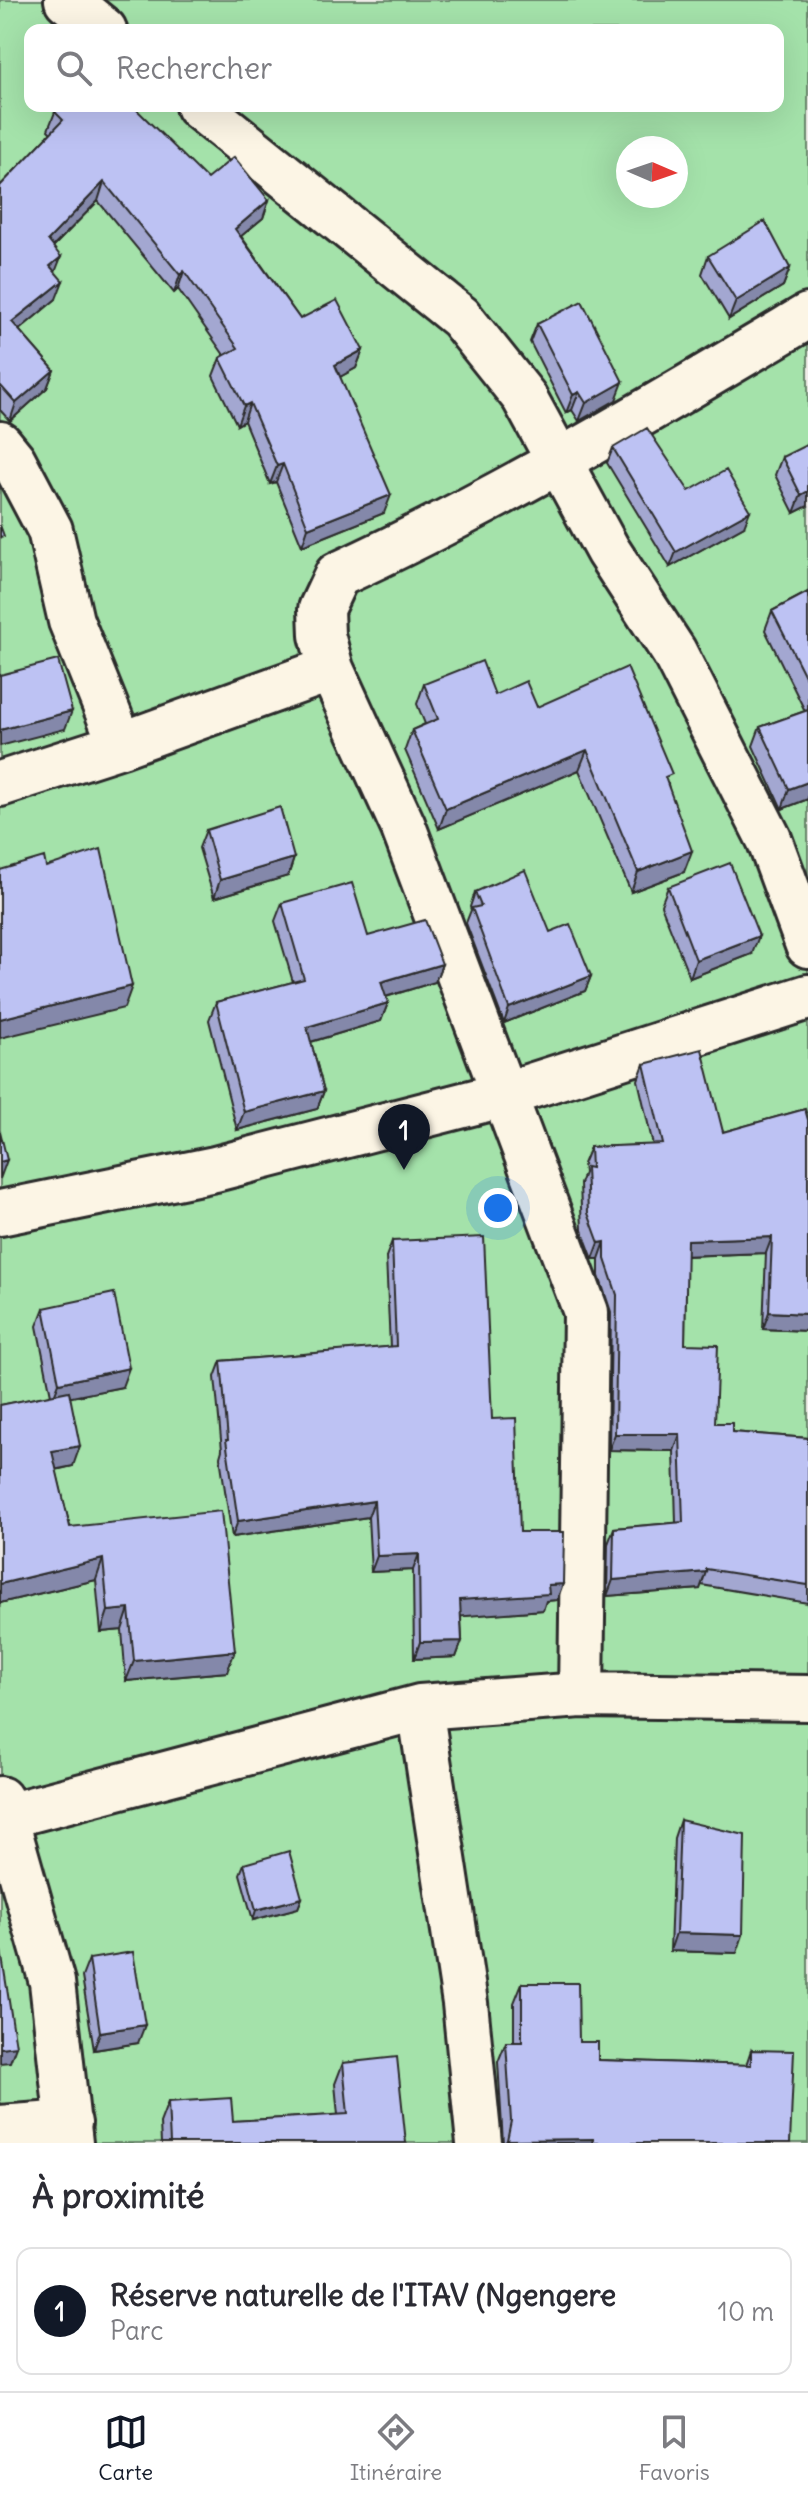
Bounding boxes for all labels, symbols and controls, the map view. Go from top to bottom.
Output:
search box [24,24,784,112]
icon: search [52,46,96,90]
text: Rechercher [116,49,272,87]
north arrow [616,136,688,208]
pin: 1 [378,1104,430,1170]
your location [478,1188,518,1228]
text: À proximité [32,2174,205,2217]
text: Réserve naturelle de l'ITAV (Ngengere [110,2276,616,2314]
text: 1 [55,2295,65,2328]
text: 10 m [718,2295,774,2328]
text: Parc [110,2314,163,2347]
tab: Carte [98,2410,153,2486]
tab: Itinéraire [350,2410,442,2486]
tab: Favoris [639,2410,710,2486]

